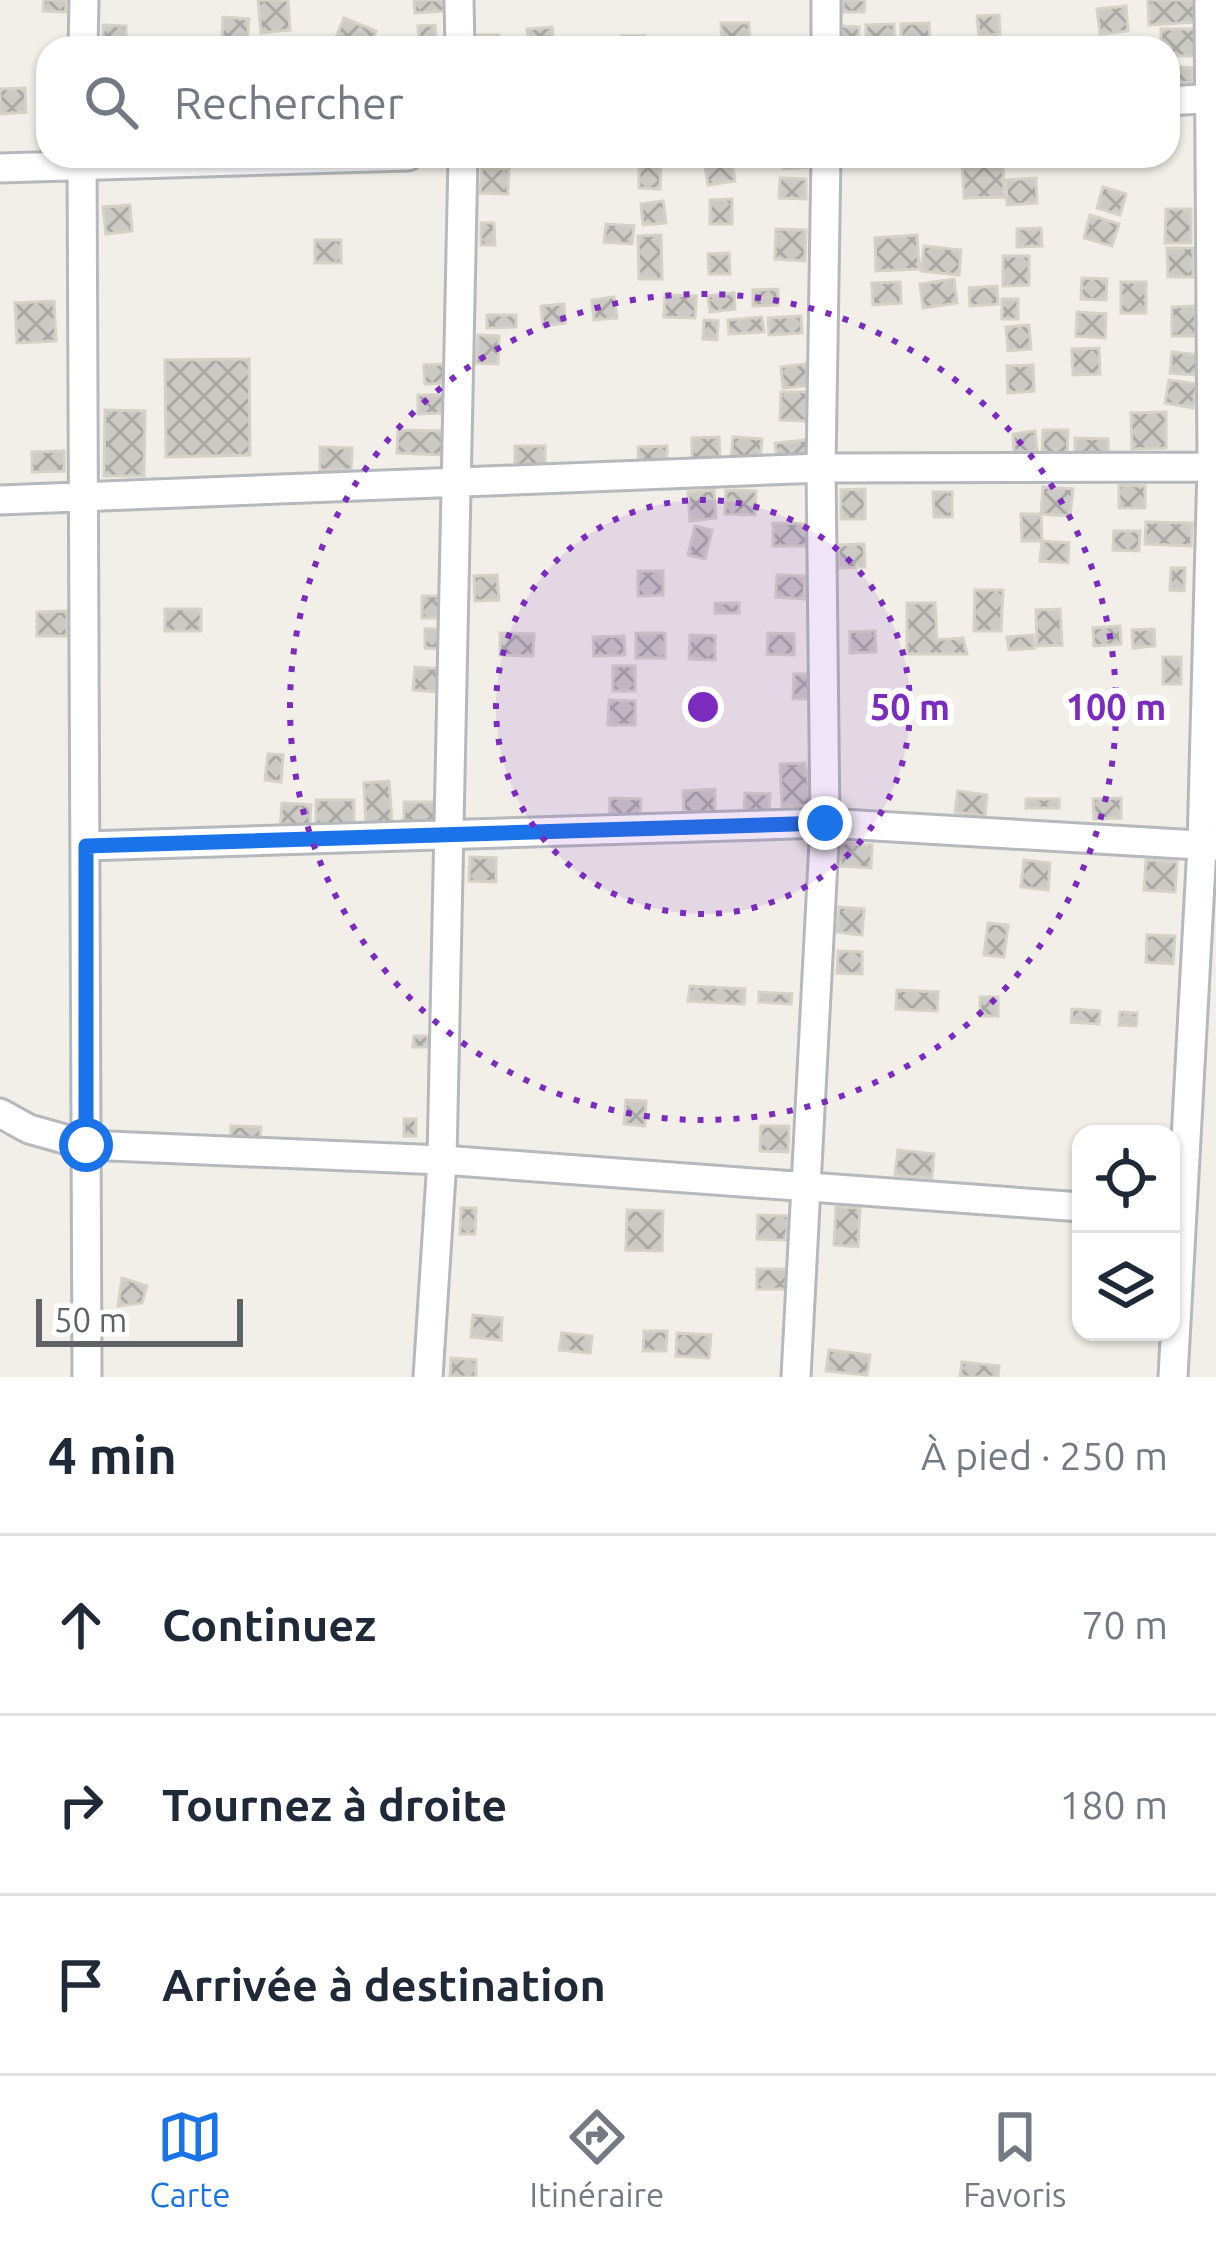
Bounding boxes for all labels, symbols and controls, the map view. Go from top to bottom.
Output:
search box [36,36,1180,168]
icon: search [78,69,144,135]
text: Rechercher [174,77,404,128]
centre of rings [682,686,724,728]
text: 50 m [870,686,950,727]
text: 100 m [1066,686,1166,727]
route end [798,796,852,850]
route start [59,1118,113,1172]
map controls [1072,1125,1180,1341]
button: locate [1072,1125,1180,1233]
button: layers [1072,1233,1180,1341]
scale bar [36,1293,243,1346]
text: 50 m [54,1301,127,1338]
text: 4 min [48,1426,177,1484]
text: À pied · 250 m [921,1434,1168,1477]
icon: ahead [48,1592,114,1658]
text: Continuez [162,1599,376,1650]
text: 70 m [1081,1603,1168,1646]
icon: right [48,1772,114,1838]
text: Tournez à droite [162,1779,507,1830]
text: 180 m [1059,1783,1168,1826]
icon: arrive [48,1952,114,2018]
text: Arrivée à destination [162,1959,606,2010]
tab: Carte [150,2104,230,2213]
tab: Itinéraire [529,2104,664,2213]
tab: Favoris [963,2104,1066,2213]

